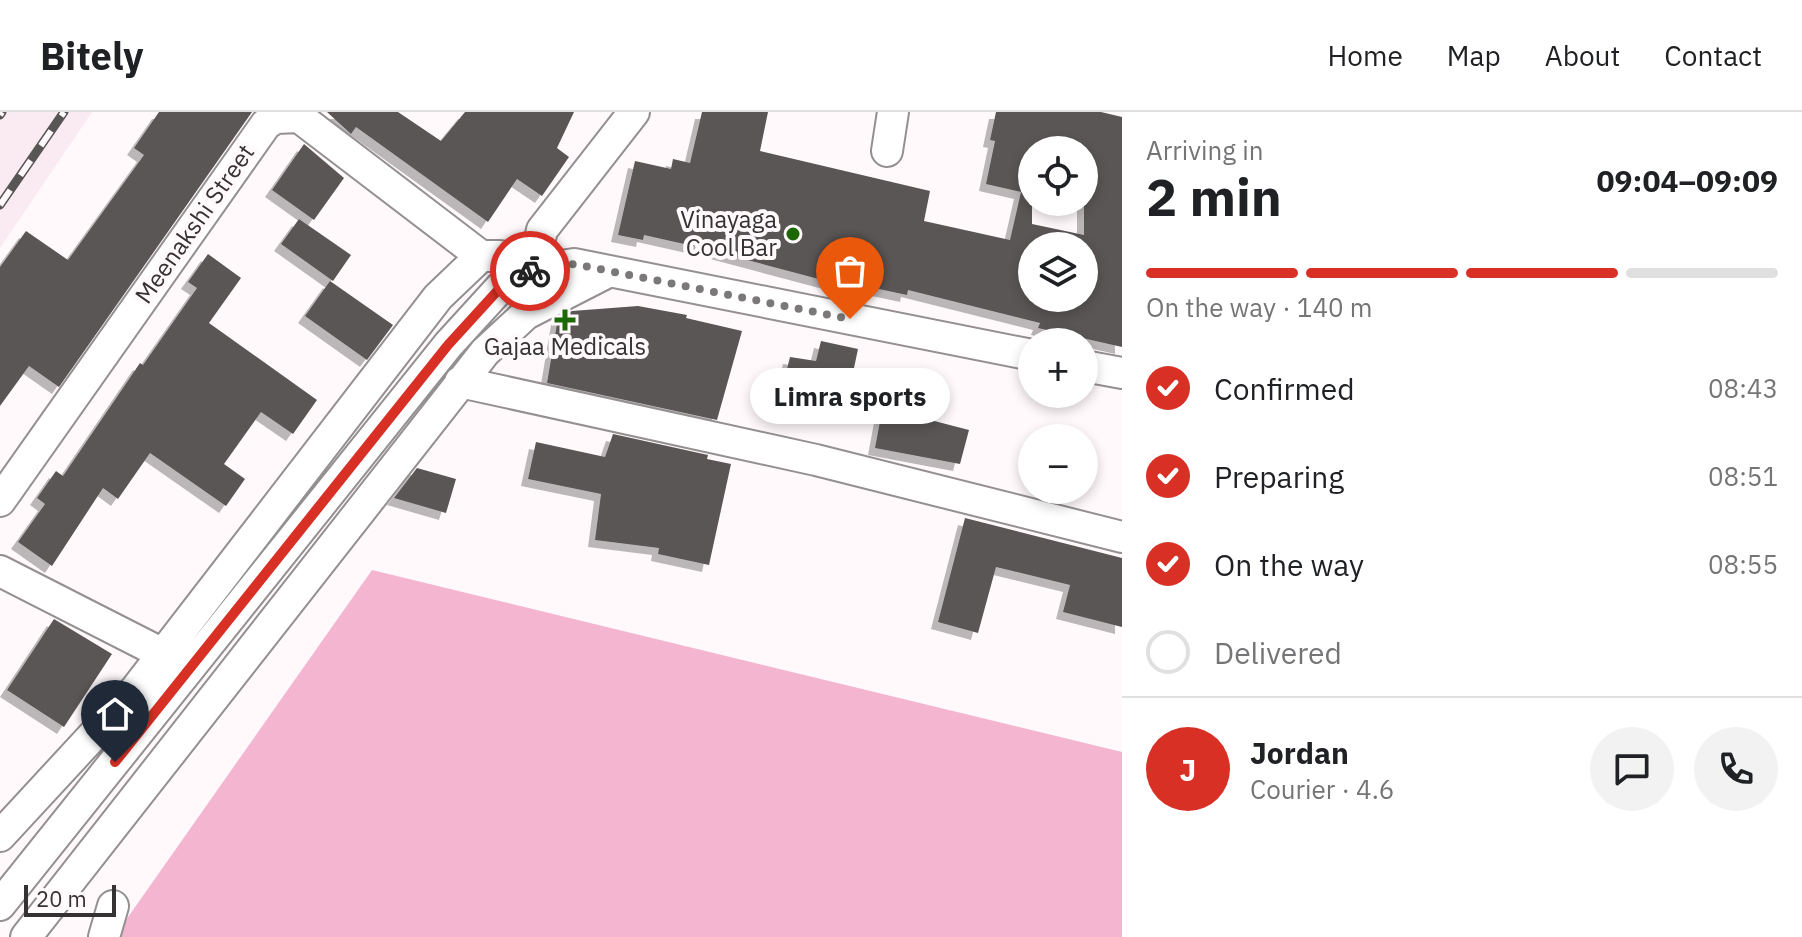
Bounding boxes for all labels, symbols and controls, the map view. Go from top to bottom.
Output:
text: Bitely [40,31,144,80]
text: Home [1327,37,1403,74]
text: Map [1447,37,1501,74]
text: About [1545,37,1620,74]
text: Contact [1664,37,1762,74]
text: Arriving in [1146,133,1263,167]
map controls [1018,136,1098,504]
button: locate [1018,136,1098,216]
street label: Meenakshi Street [127,137,261,309]
text: 09:04–09:09 [1597,161,1778,200]
text: 2 min [1146,163,1282,230]
place label: Vinayaga Cool Bar [680,203,777,263]
marker: Vinayaga Cool Bar [784,225,802,243]
courier [490,231,570,311]
button: layers [1018,232,1098,312]
pin [816,237,884,319]
icon: bike [508,249,552,293]
icon: bag [828,249,872,293]
text: On the way · 140 m [1146,290,1372,324]
marker: Gajaa Medicals [556,311,574,329]
button: + [1018,328,1098,408]
place label: Gajaa Medicals [484,330,646,362]
icon: check [1146,366,1190,410]
callout: Limra sports [750,367,950,423]
text: Confirmed [1214,369,1355,408]
text: 08:43 [1708,371,1778,405]
text: Limra sports [774,379,926,413]
button: − [1018,424,1098,504]
icon: check [1146,454,1190,498]
text: Preparing [1214,457,1344,496]
text: 08:51 [1708,459,1778,493]
icon: check [1146,542,1190,586]
text: On the way [1214,545,1364,584]
text: 08:55 [1708,547,1778,581]
text: Delivered [1214,633,1342,672]
pin [81,680,149,762]
icon: home [93,692,137,736]
button: chat [1590,727,1674,811]
button: phone [1694,727,1778,811]
text: Jordan [1250,733,1349,772]
text: J [1180,750,1196,789]
text: Courier · 4.6 [1250,772,1394,806]
scale bar [24,881,116,917]
text: 20 m [36,884,87,913]

